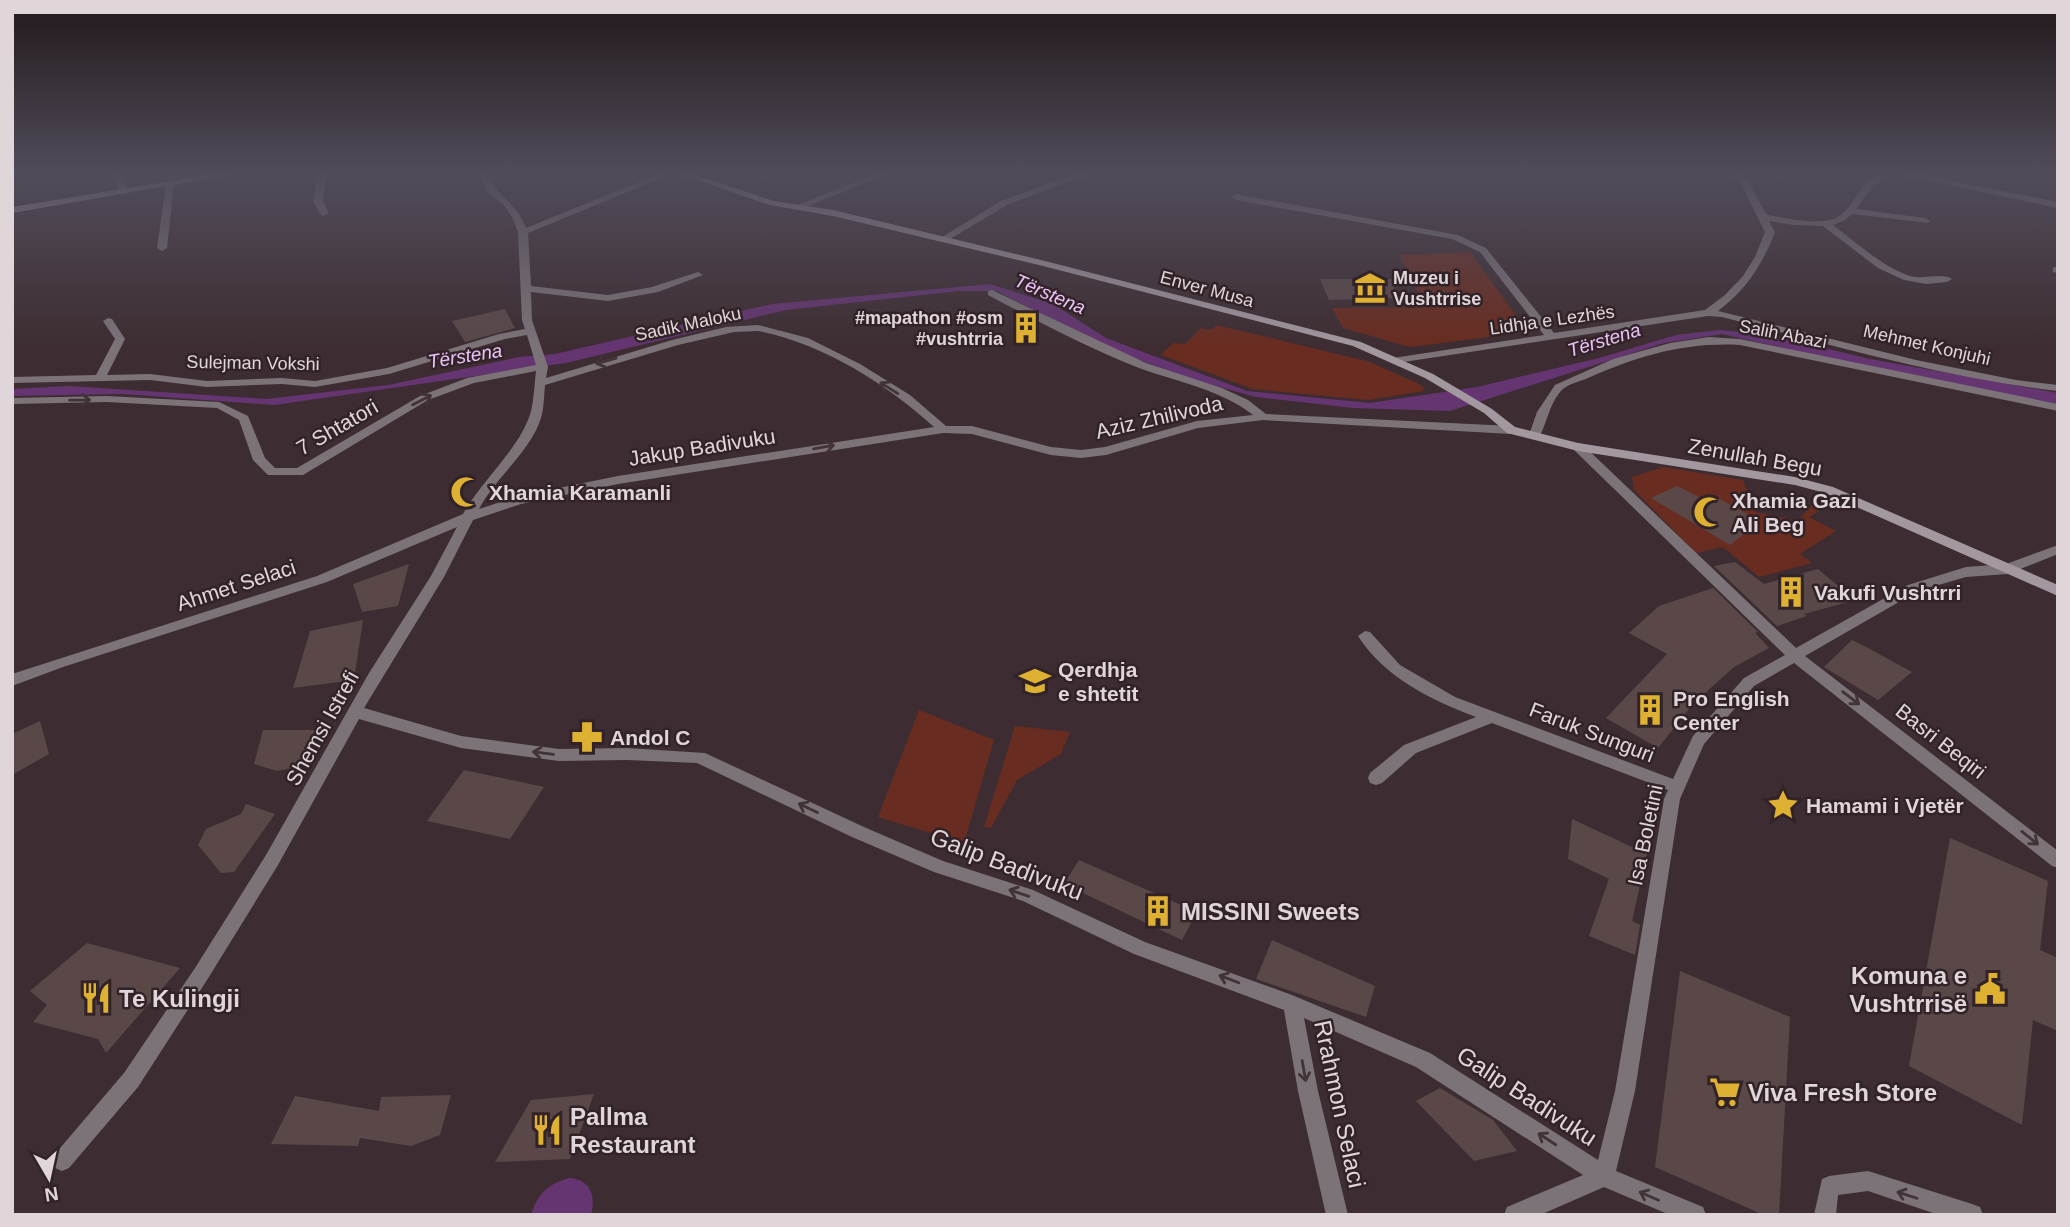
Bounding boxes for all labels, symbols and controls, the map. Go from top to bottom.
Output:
street label: Enver Musa [1158,267,1257,311]
place label: Muzeu i Vushtrrise [1393,268,1481,309]
water label: Tërstena [1011,270,1089,318]
museum icon: Muzeu i Vushtrrise [1353,271,1387,305]
street label: Lidhja e Lezhës [1488,301,1616,339]
street label: Sadik Maloku [633,303,743,345]
place label: #mapathon #osm #vushtrria [855,308,1004,349]
building icon: #mapathon #osm #vushtrria [1009,311,1043,345]
street label: Salih Abazi [1737,316,1829,352]
water label: Tërstena [1565,319,1643,361]
street label: Mehmet Konjuhi [1861,321,1993,369]
water label: Tërstena [426,340,504,372]
street label: Sulejman Vokshi [186,352,320,374]
one-way arrow [596,356,618,369]
one-way arrow [880,381,899,396]
street label: Aziz Zhilivoda [1093,391,1225,443]
one-way arrow [69,393,92,406]
one-way arrow [411,393,432,407]
street label: 7 Shtatori [292,395,382,459]
street label: Jakup Badivuku [627,424,777,470]
street label: Zenullah Begu [1686,434,1824,480]
one-way arrow [812,440,835,454]
mosque icon: Xhamia Karamanli [449,475,483,509]
place label: Xhamia Karamanli [489,481,671,504]
place label: Xhamia Gazi Ali Beg [1732,489,1857,536]
mosque icon: Xhamia Gazi Ali Beg [1692,495,1726,529]
street label: Ahmet Selaci [174,555,298,615]
building icon: Vakufi Vushtrri [1774,575,1808,609]
place label: Vakufi Vushtrri [1814,581,1961,604]
place label: Qerdhja e shtetit [1058,658,1139,705]
school or university icon: Qerdhja e shtetit [1018,664,1052,698]
street label: Shemsi Istrefi [281,667,363,789]
place label: Pro English Center [1673,687,1790,734]
one-way arrow [1841,691,1859,706]
building icon: Pro English Center [1633,693,1667,727]
street label: Faruk Sunguri [1526,698,1658,766]
street label: Basri Beqiri [1892,699,1990,783]
pharmacy icon: Andol C [570,720,604,754]
place label: Andol C [610,726,690,749]
one-way arrow [532,747,555,760]
street label: Isa Boletini [1623,782,1667,888]
place icon: Hamami i Vjetër [1766,788,1800,822]
place label: Hamami i Vjetër [1806,794,1964,817]
one-way arrow [798,801,819,814]
street label: Galip Badivuku [927,822,1087,906]
one-way arrow [2020,831,2038,846]
one-way arrow [1008,886,1030,898]
building icon: MISSINI Sweets [1141,894,1175,928]
place label: MISSINI Sweets [1181,898,1360,925]
place label: Komuna e Vushtrrisë [1849,962,1967,1017]
one-way arrow [1218,972,1240,985]
public building icon: Komuna e Vushtrrisë [1973,972,2007,1006]
restaurant icon: Te Kulingji [79,981,113,1015]
place label: Te Kulingji [119,985,240,1012]
street label: Rrahmon Selaci [1309,1018,1371,1190]
street label: Galip Badivuku [1452,1041,1602,1151]
one-way arrow [1298,1059,1311,1082]
supermarket icon: Viva Fresh Store [1708,1075,1742,1109]
place label: Viva Fresh Store [1748,1079,1937,1106]
place label: Pallma Restaurant [570,1103,695,1158]
restaurant icon: Pallma Restaurant [530,1113,564,1147]
one-way arrow [1537,1132,1557,1146]
north arrow [14,1143,84,1213]
text: N [43,1183,60,1206]
one-way arrow [1897,1187,1919,1200]
one-way arrow [1639,1189,1661,1202]

